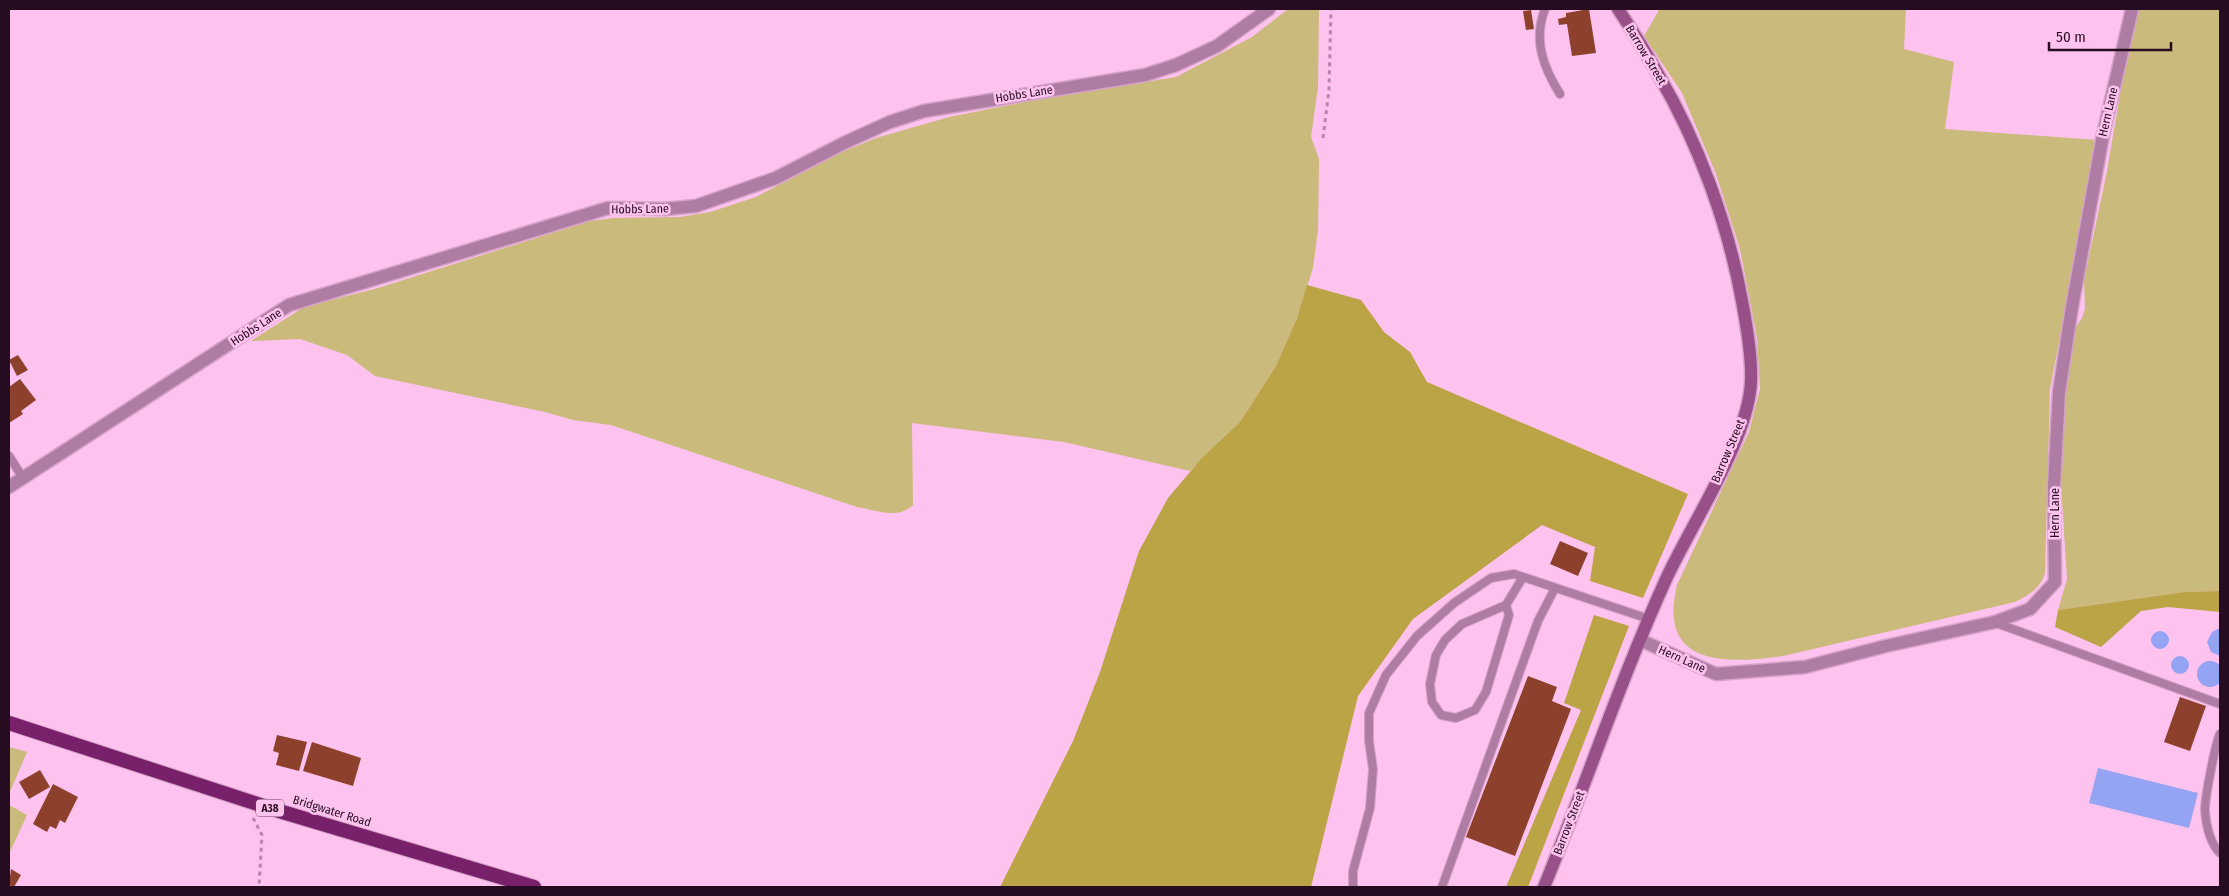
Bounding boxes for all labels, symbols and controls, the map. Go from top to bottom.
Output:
scale bar [2049,20,2172,52]
street label: Barrow Street [1623,23,1669,87]
text: 50 m [2056,28,2086,46]
street label: Hobbs Lane [994,83,1054,105]
street label: Hern Lane [2096,86,2120,138]
street label: Hobbs Lane [611,201,669,217]
street label: Hobbs Lane [228,305,284,349]
street label: Barrow Street [1708,417,1748,485]
street label: Hern Lane [2048,488,2062,538]
street label: Hern Lane [1656,642,1708,676]
street label: Barrow Street [1550,789,1588,857]
street label: Bridgwater Road [291,792,373,830]
road number: A38 [256,800,284,816]

